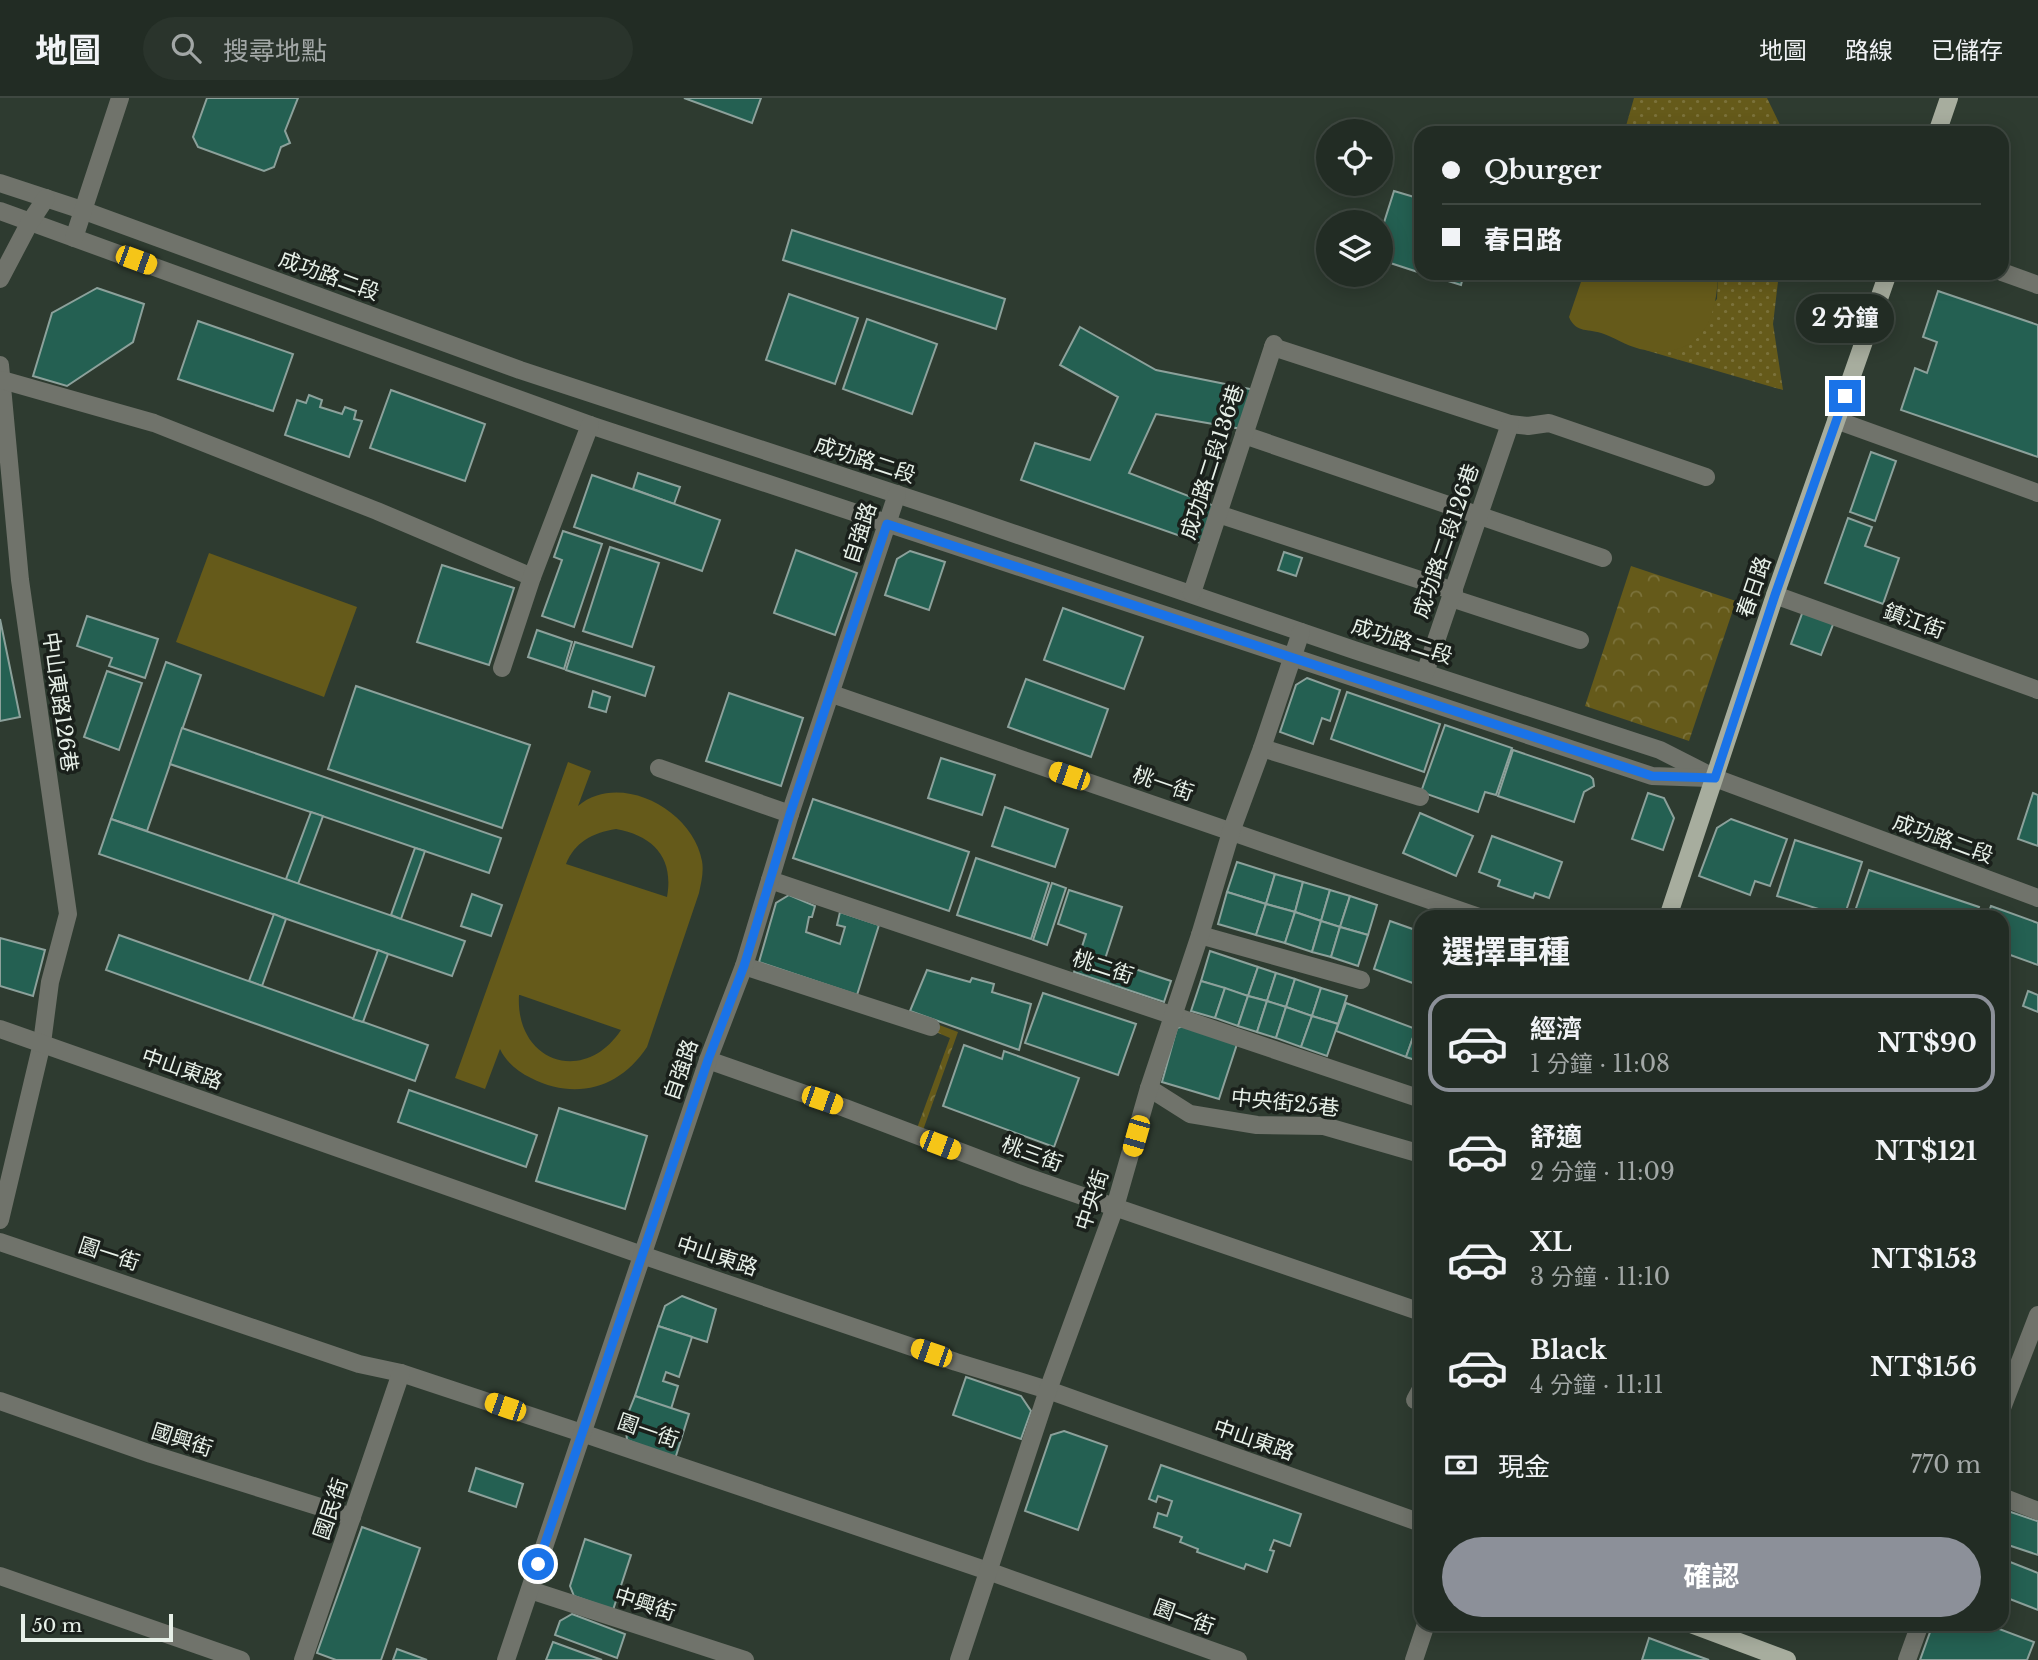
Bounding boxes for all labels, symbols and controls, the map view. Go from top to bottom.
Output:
search box [143,17,633,80]
icon: search [167,29,205,67]
text: 地圖 [35,30,101,71]
text: 搜尋地點 [223,35,327,67]
text: 地圖 [1759,36,1807,65]
text: 路線 [1845,36,1893,65]
text: 已儲存 [1931,36,2003,65]
map controls [1316,119,1393,287]
button: locate [1316,119,1393,196]
text: Qburger [1484,154,1601,186]
button: layers [1316,210,1393,287]
text: 春日路 [1484,224,1562,256]
car [113,243,160,277]
street label: 成功路二段 [275,246,383,306]
callout: 2 分鐘 [1796,294,1894,344]
text: 2 分鐘 [1811,304,1879,332]
route end [1829,380,1861,412]
street label: 成功路二段136巷 [1175,381,1249,543]
street label: 成功路二段 [811,431,919,489]
street label: 成功路二段126巷 [1407,460,1485,622]
street label: 自強路 [838,499,882,567]
street label: 春日路 [1731,553,1777,621]
street label: 鎮江街 [1880,598,1948,644]
street label: 成功路二段 [1348,612,1456,670]
street label: 中山東路126巷 [37,630,83,774]
car [1046,759,1093,793]
street label: 桃一街 [1129,761,1197,807]
street label: 成功路二段 [1889,809,1997,869]
text: 選擇車種 [1442,932,1570,972]
street label: 桃二街 [1069,945,1137,989]
icon: car [1446,1012,1509,1075]
text: 經濟 [1530,1013,1582,1045]
text: NT$90 [1877,1027,1977,1059]
street label: 自強路 [658,1036,704,1104]
street label: 中山東路 [138,1043,226,1095]
text: 1 分鐘 · 11:08 [1530,1050,1670,1078]
car [799,1083,846,1117]
street label: 中央街25巷 [1230,1084,1340,1122]
car [1121,1113,1152,1159]
icon: car [1446,1120,1509,1183]
text: 舒適 [1530,1121,1582,1153]
car [917,1128,964,1162]
street label: 桃三街 [998,1131,1066,1177]
text: NT$121 [1875,1135,1977,1167]
text: 2 分鐘 · 11:09 [1530,1158,1675,1186]
street label: 中央街 [1070,1166,1114,1234]
text: XL [1530,1226,1572,1258]
icon: car [1446,1228,1509,1291]
street label: 中山東路 [673,1231,761,1281]
street label: 園一街 [75,1232,143,1276]
text: NT$153 [1871,1243,1977,1275]
text: 3 分鐘 · 11:10 [1530,1263,1670,1291]
text: Black [1530,1334,1607,1366]
car [908,1336,955,1370]
icon: car [1446,1336,1509,1399]
text: NT$156 [1870,1351,1977,1383]
text: 4 分鐘 · 11:11 [1530,1371,1663,1399]
car [482,1390,529,1424]
street label: 園一街 [614,1408,682,1454]
street label: 中山東路 [1210,1414,1298,1466]
street label: 國興街 [148,1418,216,1462]
icon: cash [1442,1446,1480,1484]
text: 現金 [1498,1451,1550,1483]
text: 770 m [1910,1451,1981,1479]
street label: 國民街 [308,1475,354,1543]
button: 確認 [1442,1537,1981,1617]
route start [522,1548,554,1580]
street label: 中興街 [611,1582,679,1626]
street label: 園一街 [1150,1594,1218,1640]
scale bar [21,1611,173,1643]
text: 50 m [32,1614,82,1637]

